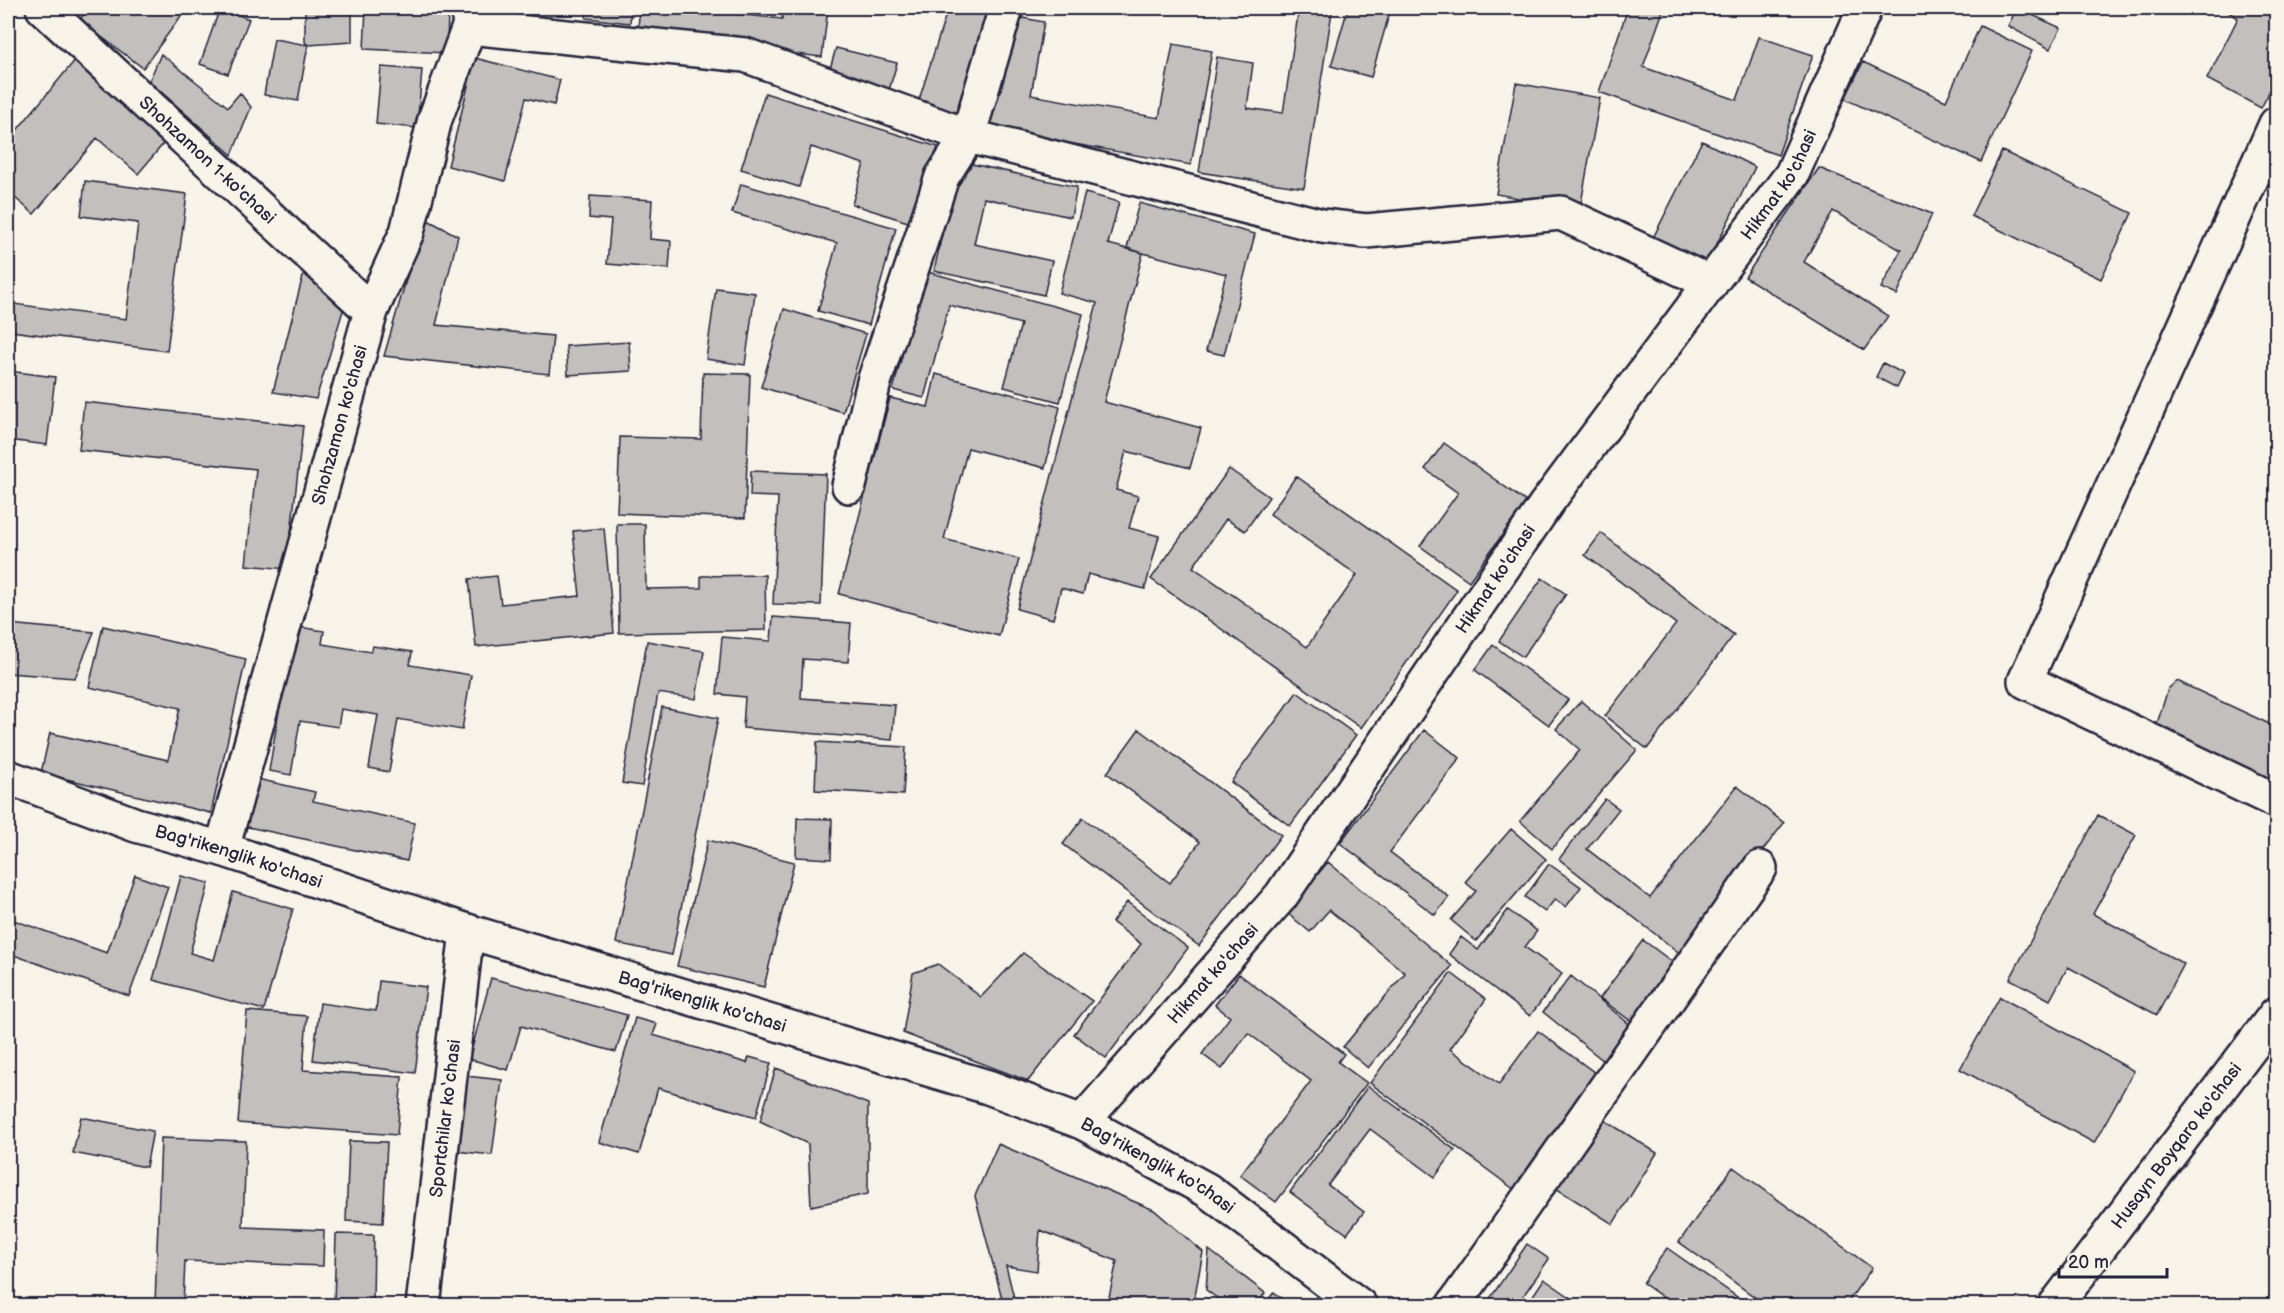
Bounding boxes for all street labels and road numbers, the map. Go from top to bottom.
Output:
street label: Shohzamon 1-ko'chasi [135,92,280,229]
street label: Hikmat ko'chasi [1737,126,1821,244]
street label: Shohzamon ko'chasi [308,343,372,507]
street label: Hikmat ko'chasi [1452,521,1540,638]
street label: Bag'rikenglik ko'chasi [152,821,325,893]
street label: Hikmat ko'chasi [1163,919,1263,1028]
street label: Bag'rikenglik ko'chasi [616,967,789,1037]
street label: Sportchilar ko‘chasi [426,1038,465,1199]
street label: Husayn Boyqaro ko'chasi [2107,1059,2246,1233]
street label: Bag'rikenglik ko'chasi [1077,1113,1239,1218]

